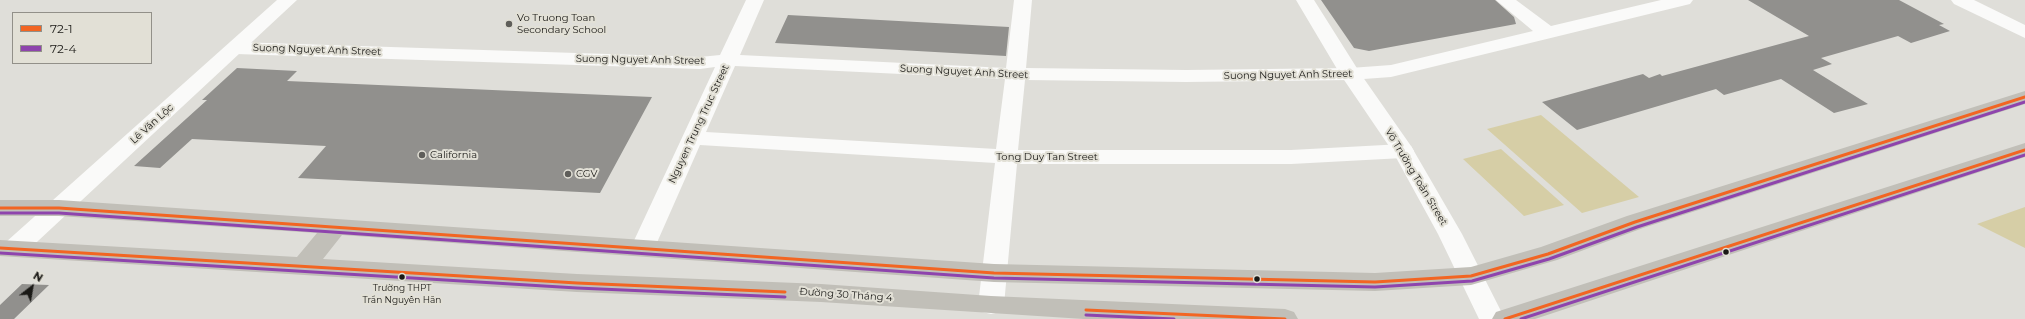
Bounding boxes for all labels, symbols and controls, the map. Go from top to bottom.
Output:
legend [12,12,152,64]
place label: Vo Truong Toan Secondary School [517,12,606,36]
marker: Vo Truong Toan Secondary School [504,19,514,29]
text: 72-1 [50,21,73,36]
text: 72-4 [50,41,76,56]
street label: Suong Nguyet Anh Street [253,42,381,58]
street label: Suong Nguyet Anh Street [576,53,704,67]
street label: Nguyen Trung Truc Street [666,63,732,185]
street label: Suong Nguyet Anh Street [899,63,1029,81]
street label: Suong Nguyet Anh Street [1224,68,1352,82]
street label: Lê Văn Lộc [128,102,176,146]
street label: Võ Trường Toản Street [1382,126,1450,228]
place label: California [430,149,477,161]
marker: California [417,150,427,160]
street label: Tong Duy Tan Street [996,151,1098,163]
place label: CGV [576,168,597,180]
marker: CGV [563,169,573,179]
unlabelled marker [1721,247,1731,257]
north arrow [12,267,52,307]
text: N [31,268,46,285]
marker: Trường THPT Trần Nguyên Hãn [397,272,407,282]
unlabelled marker [1252,274,1262,284]
place label: Trường THPT Trần Nguyên Hãn [363,283,441,304]
street label: Đường 30 Tháng 4 [799,286,893,304]

